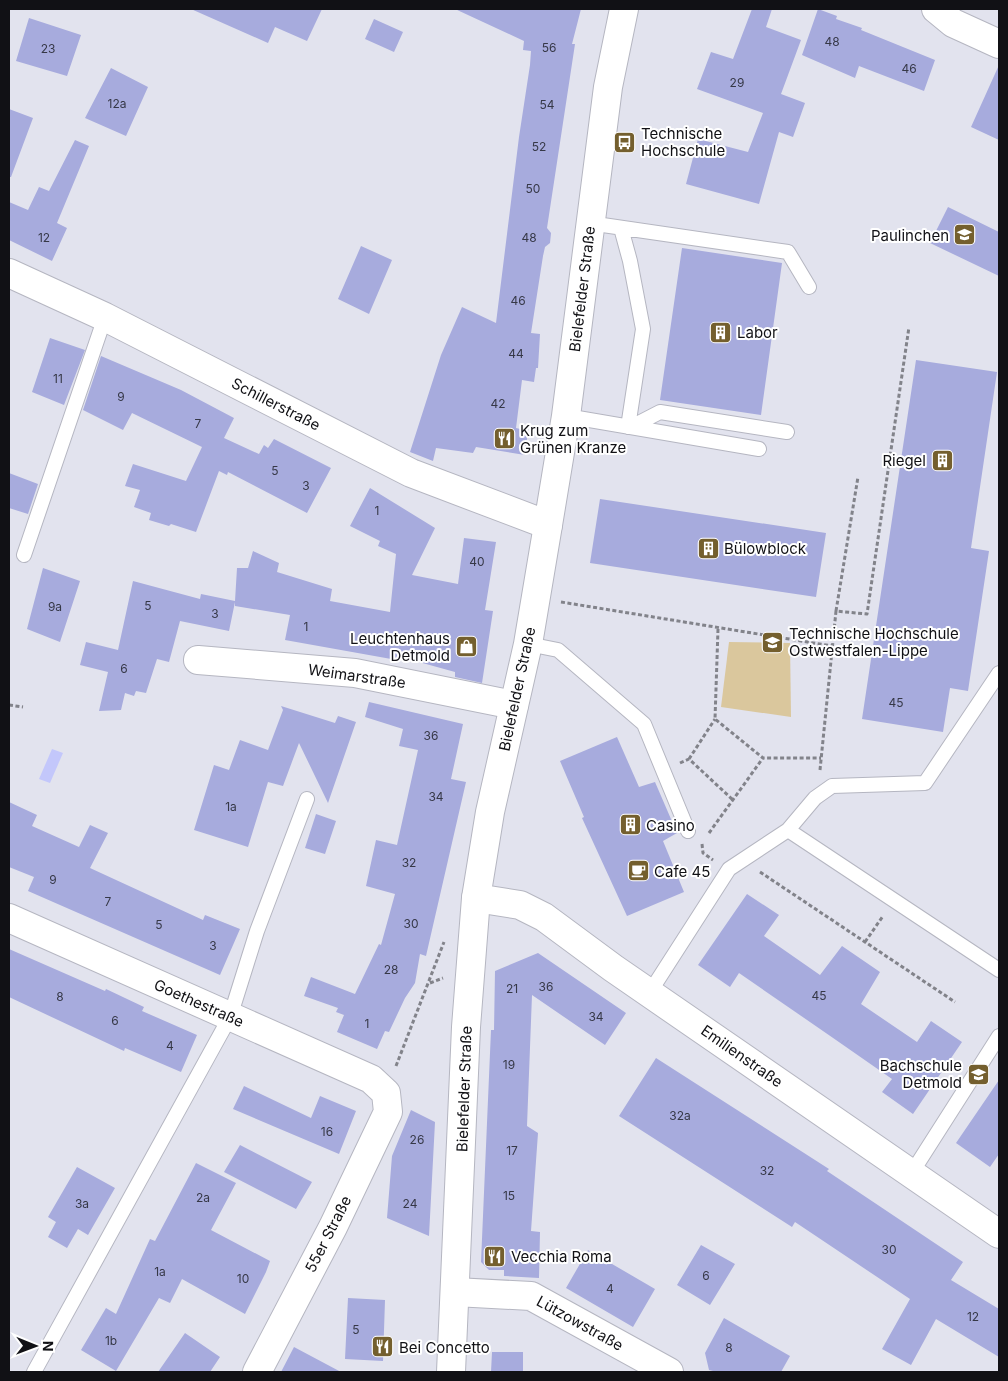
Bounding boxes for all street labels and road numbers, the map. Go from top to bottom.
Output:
street label: Bielefelder Straße [565,225,599,353]
street label: Schillerstraße [228,373,324,435]
street label: Bielefelder Straße [495,625,539,753]
street label: Weimarstraße [307,660,407,692]
street label: Goethestraße [151,975,247,1031]
street label: Emilienstraße [697,1021,787,1091]
street label: Bielefelder Straße [452,1025,476,1153]
street label: 55er Straße [301,1193,355,1275]
street label: Lützowstraße [533,1291,627,1355]

